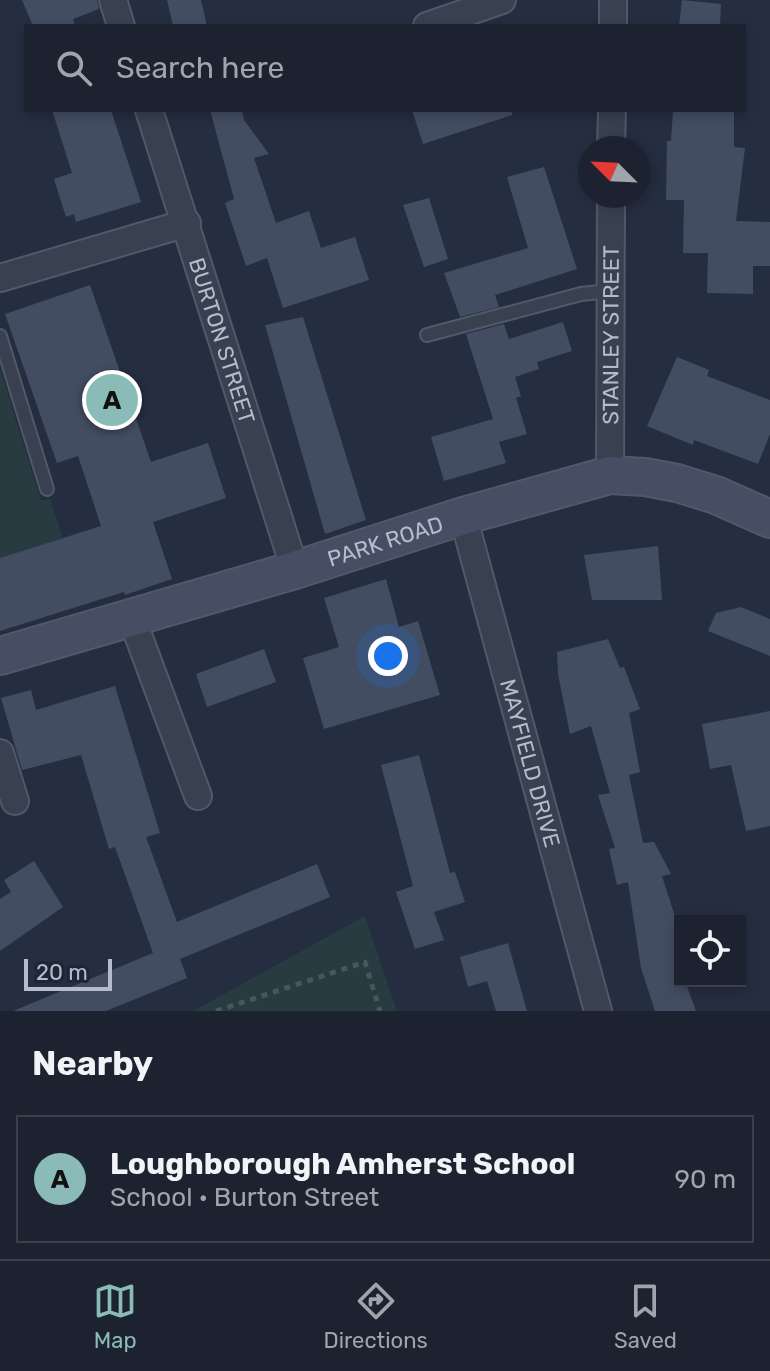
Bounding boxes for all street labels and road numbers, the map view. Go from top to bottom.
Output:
street label: STANLEY STREET [597,245,625,425]
street label: BURTON STREET [183,255,261,427]
street label: PARK ROAD [324,510,446,573]
street label: MAYFIELD DRIVE [494,676,566,850]

